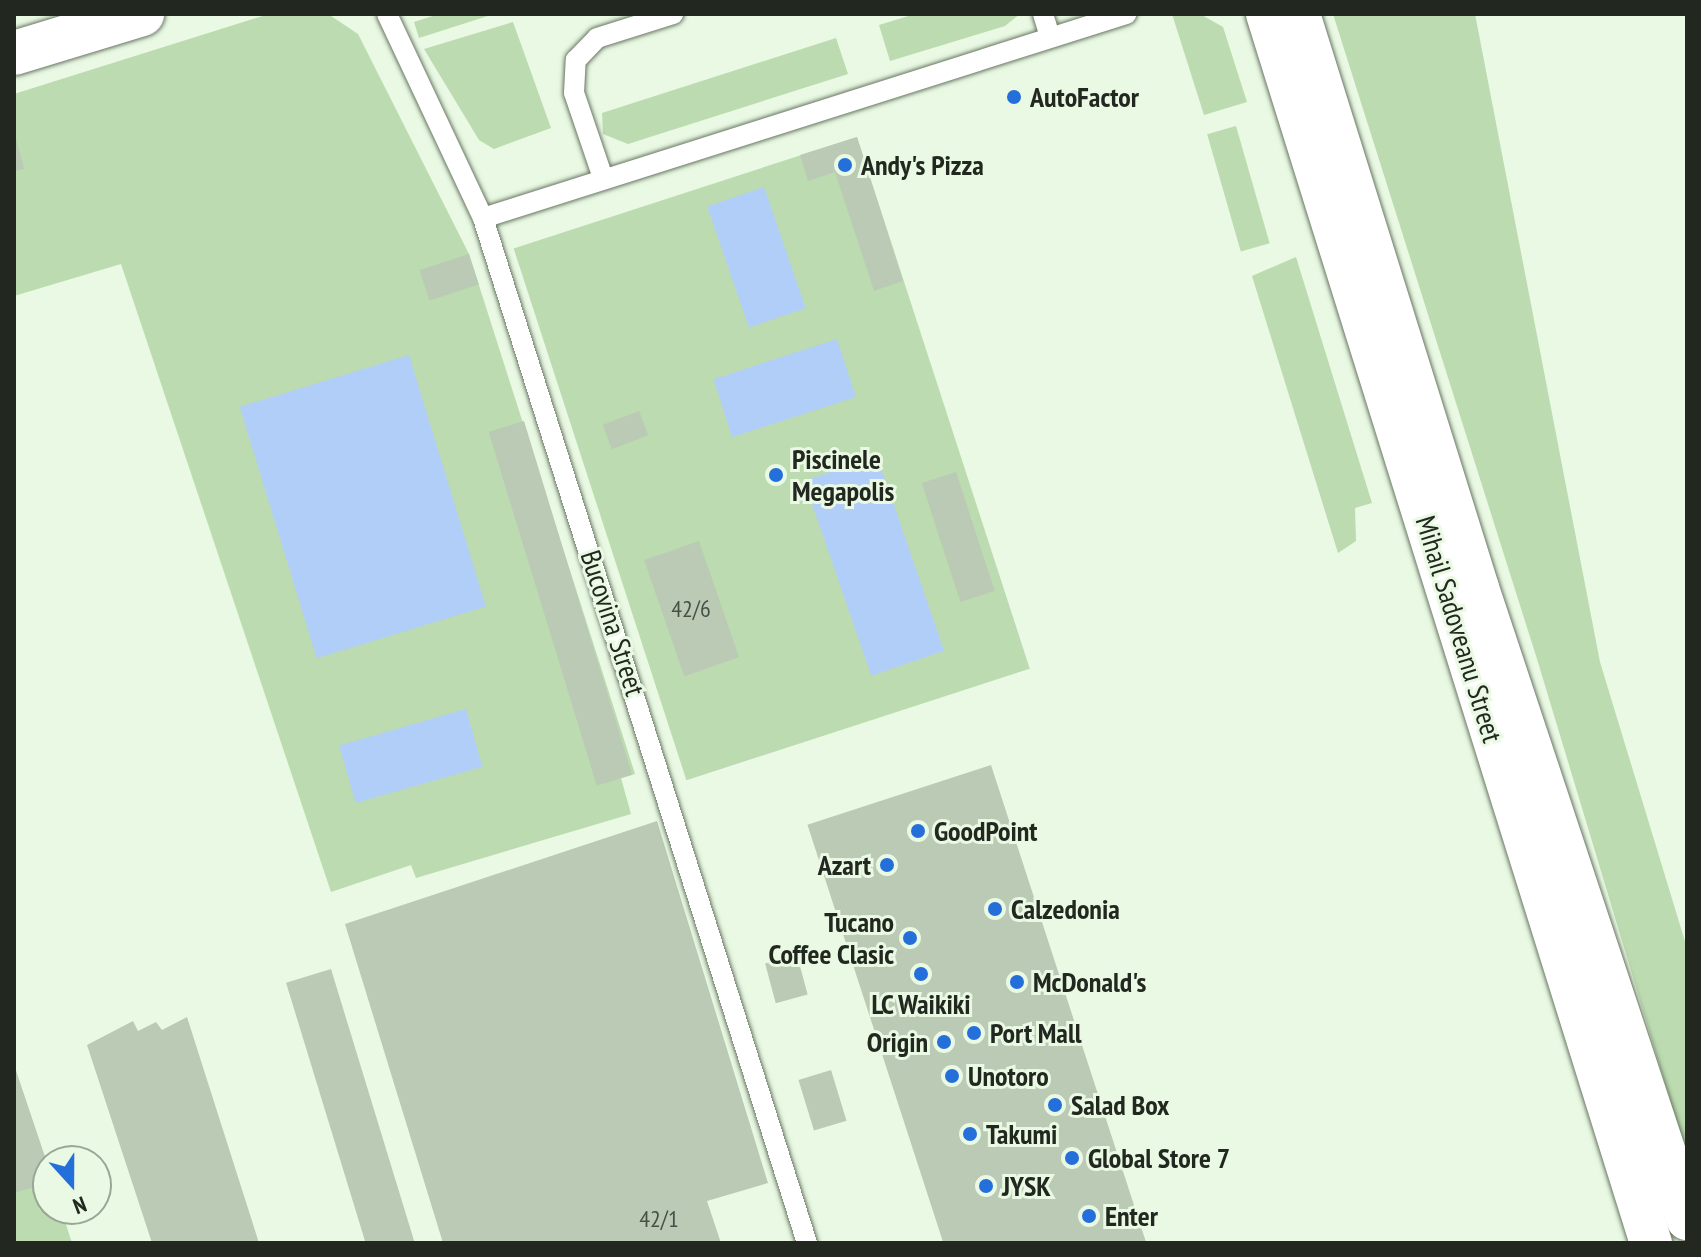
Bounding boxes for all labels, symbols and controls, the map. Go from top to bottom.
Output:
place label: AutoFactor [1030,80,1139,114]
marker: AutoFactor [1005,88,1023,106]
place label: Andy's Pizza [861,148,984,182]
marker: Andy's Pizza [836,156,854,174]
place label: Piscinele Megapolis [792,442,894,508]
marker: Piscinele Megapolis [767,466,785,484]
street label: Mihail Sadoveanu Street [1409,512,1509,746]
street label: Bucovina Street [574,546,652,700]
house number: 42/6 [671,595,711,623]
place label: GoodPoint [934,814,1037,848]
marker: GoodPoint [909,822,927,840]
place label: Azart [818,848,871,882]
marker: Azart [878,856,896,874]
place label: Calzedonia [1011,892,1120,926]
marker: Calzedonia [986,900,1004,918]
place label: Tucano Coffee Clasic [768,905,894,971]
marker: Tucano Coffee Clasic [901,929,919,947]
marker: LC Waikiki [912,965,930,983]
place label: McDonald's [1033,965,1146,999]
marker: McDonald's [1008,973,1026,991]
place label: LC Waikiki [871,987,971,1021]
place label: Port Mall [990,1016,1082,1050]
marker: Port Mall [965,1024,983,1042]
place label: Origin [867,1025,928,1059]
marker: Origin [935,1033,953,1051]
place label: Unotoro [968,1059,1049,1093]
marker: Unotoro [943,1067,961,1085]
place label: Salad Box [1071,1088,1169,1122]
marker: Salad Box [1046,1096,1064,1114]
place label: Takumi [986,1117,1057,1151]
marker: Takumi [961,1125,979,1143]
place label: Global Store 7 [1088,1141,1230,1175]
north arrow [32,1145,112,1225]
marker: Global Store 7 [1063,1149,1081,1167]
place label: JYSK [1002,1169,1051,1203]
marker: JYSK [977,1177,995,1195]
text: N [69,1190,90,1221]
place label: Enter [1105,1199,1158,1233]
house number: 42/1 [639,1205,679,1233]
marker: Enter [1080,1207,1098,1225]

